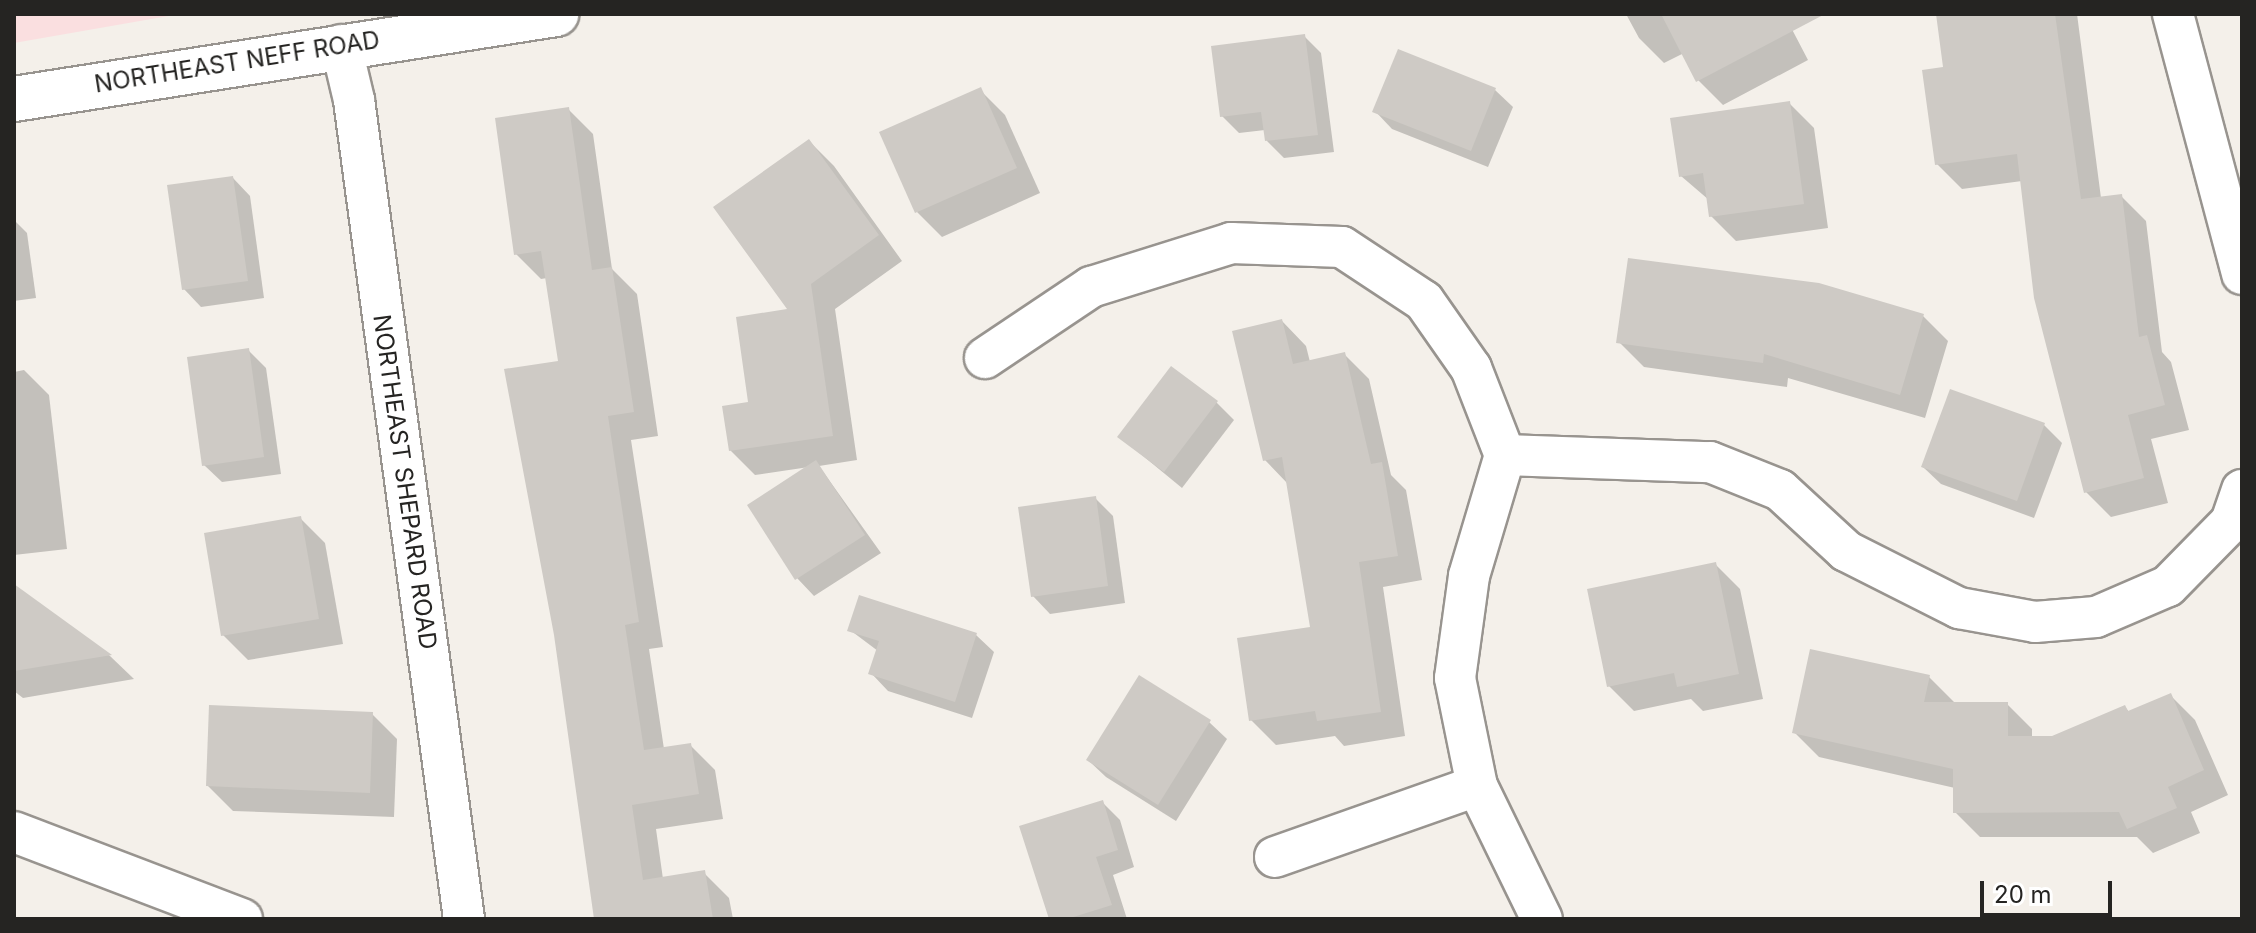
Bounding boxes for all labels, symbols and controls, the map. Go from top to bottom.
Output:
street label: NORTHEAST NEFF ROAD [92,25,382,99]
street label: NORTHEAST SHEPARD ROAD [367,313,443,651]
scale bar [1984,865,2116,915]
text: 20 m [1994,880,2052,909]

